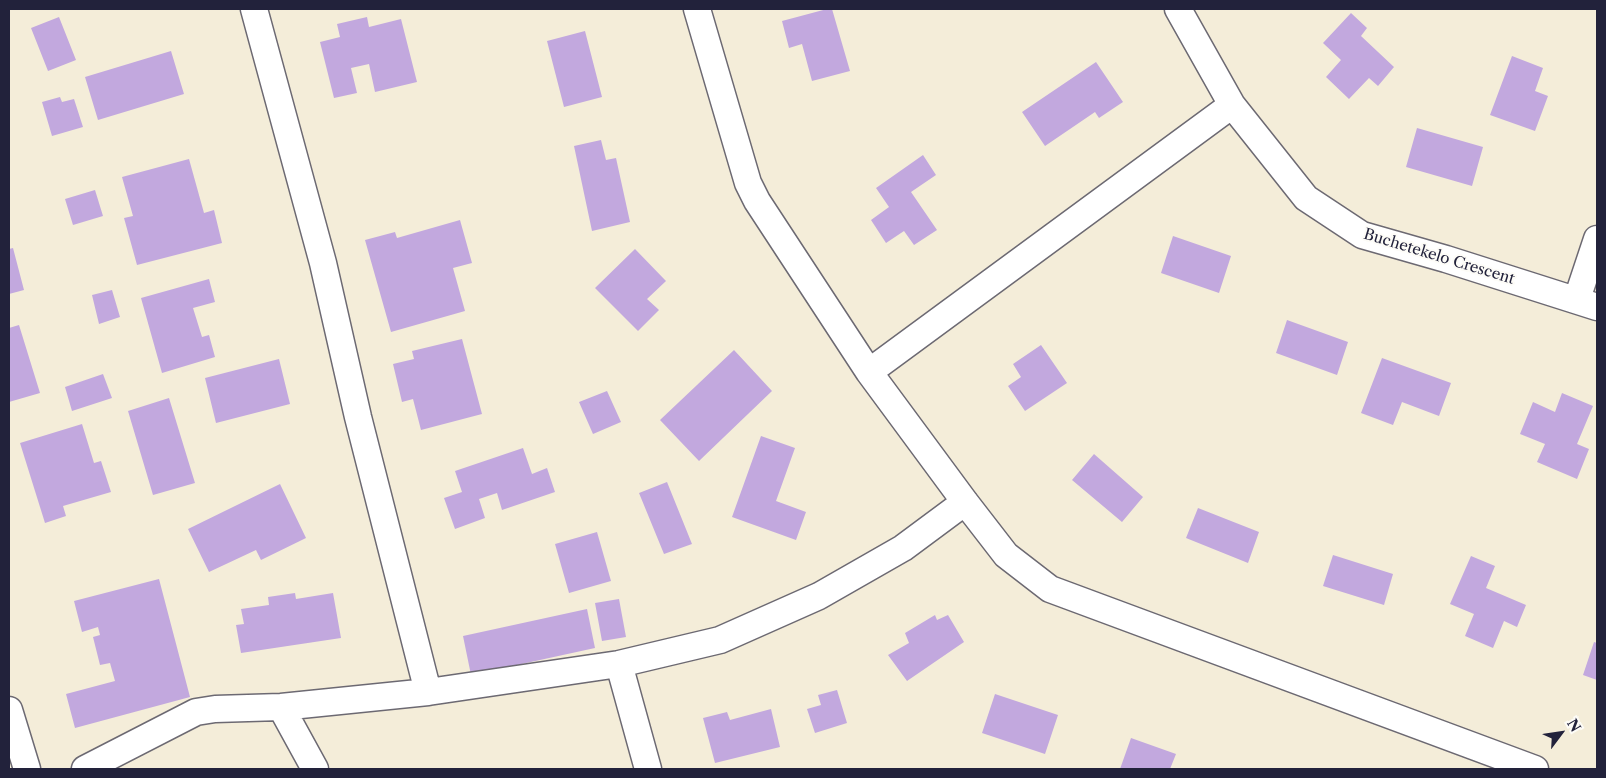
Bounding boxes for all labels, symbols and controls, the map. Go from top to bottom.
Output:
street label: Buchetekelo Crescent [1361,225,1517,289]
north arrow [1536,708,1586,758]
text: N [1563,715,1585,735]

